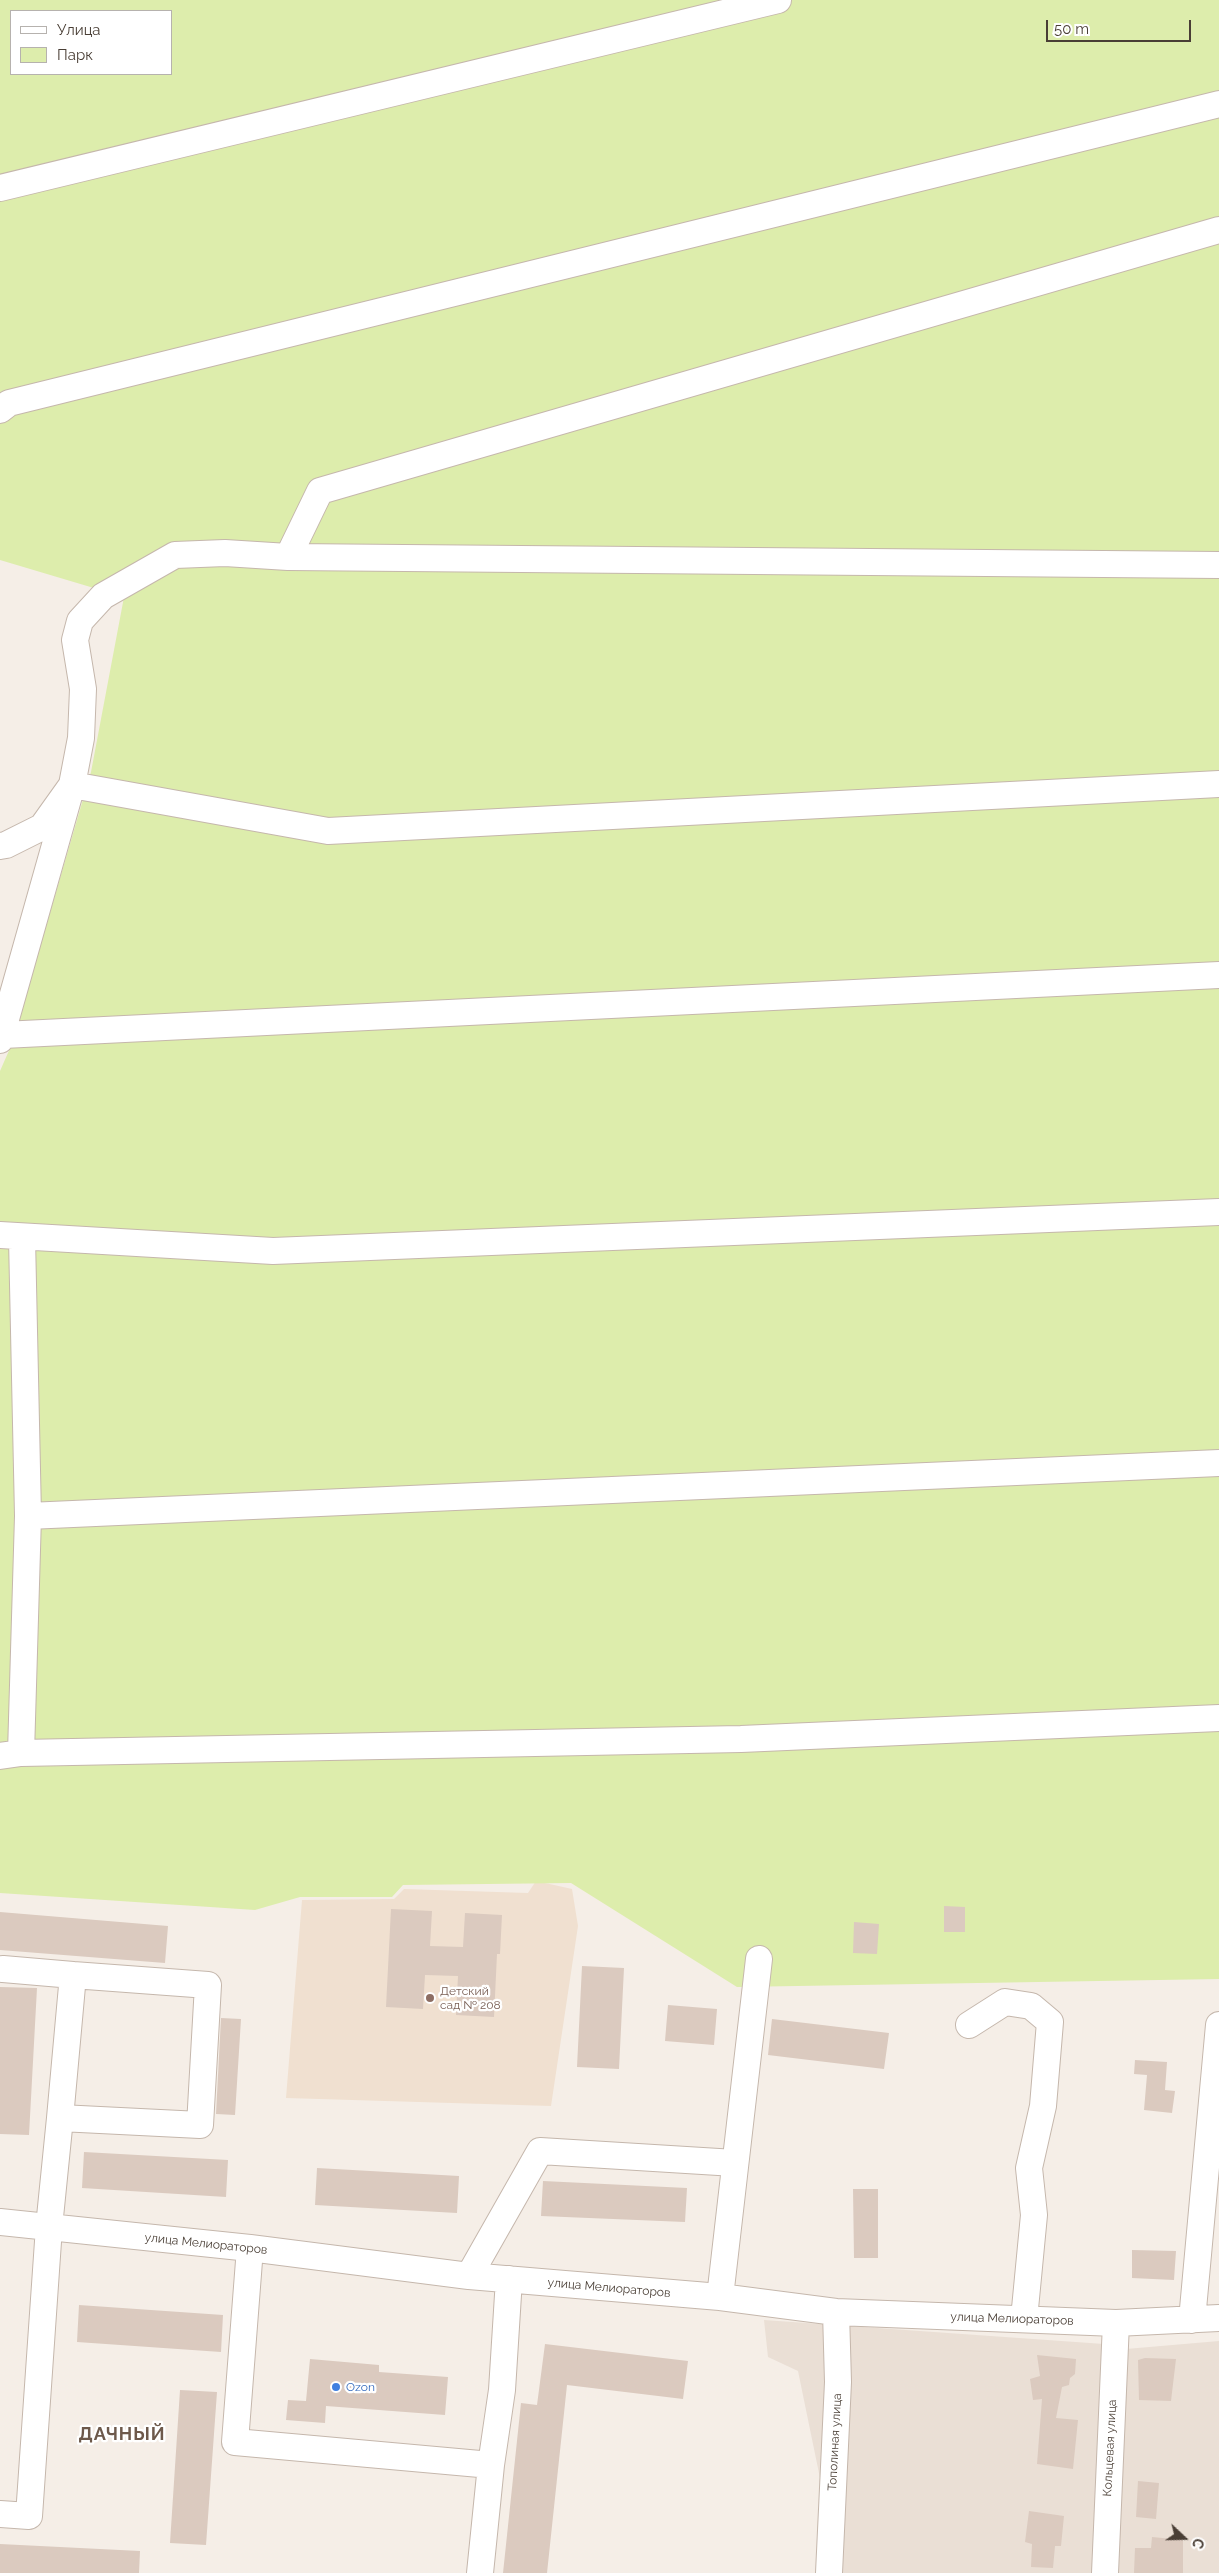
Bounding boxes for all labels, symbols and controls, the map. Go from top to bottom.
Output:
legend [10,10,172,75]
scale bar [1049,10,1194,42]
text: 50 m [1054,20,1089,38]
text: Улица [57,21,101,39]
text: Парк [57,46,93,64]
place label: Детский сад № 208 [440,1984,501,2012]
marker: Детский сад № 208 [424,1992,436,2004]
street label: улица Мелиораторов [144,2230,268,2258]
street label: улица Мелиораторов [547,2275,671,2301]
street label: улица Мелиораторов [950,2310,1074,2328]
place label: Ozon [346,2380,375,2394]
marker: Ozon [330,2381,342,2393]
street label: Тополиная улица [825,2393,845,2491]
street label: Кольцевая улица [1100,2399,1120,2497]
district label: ДАЧНЫЙ [78,2424,166,2446]
north arrow [1159,2513,1209,2563]
text: С [1189,2536,1207,2551]

